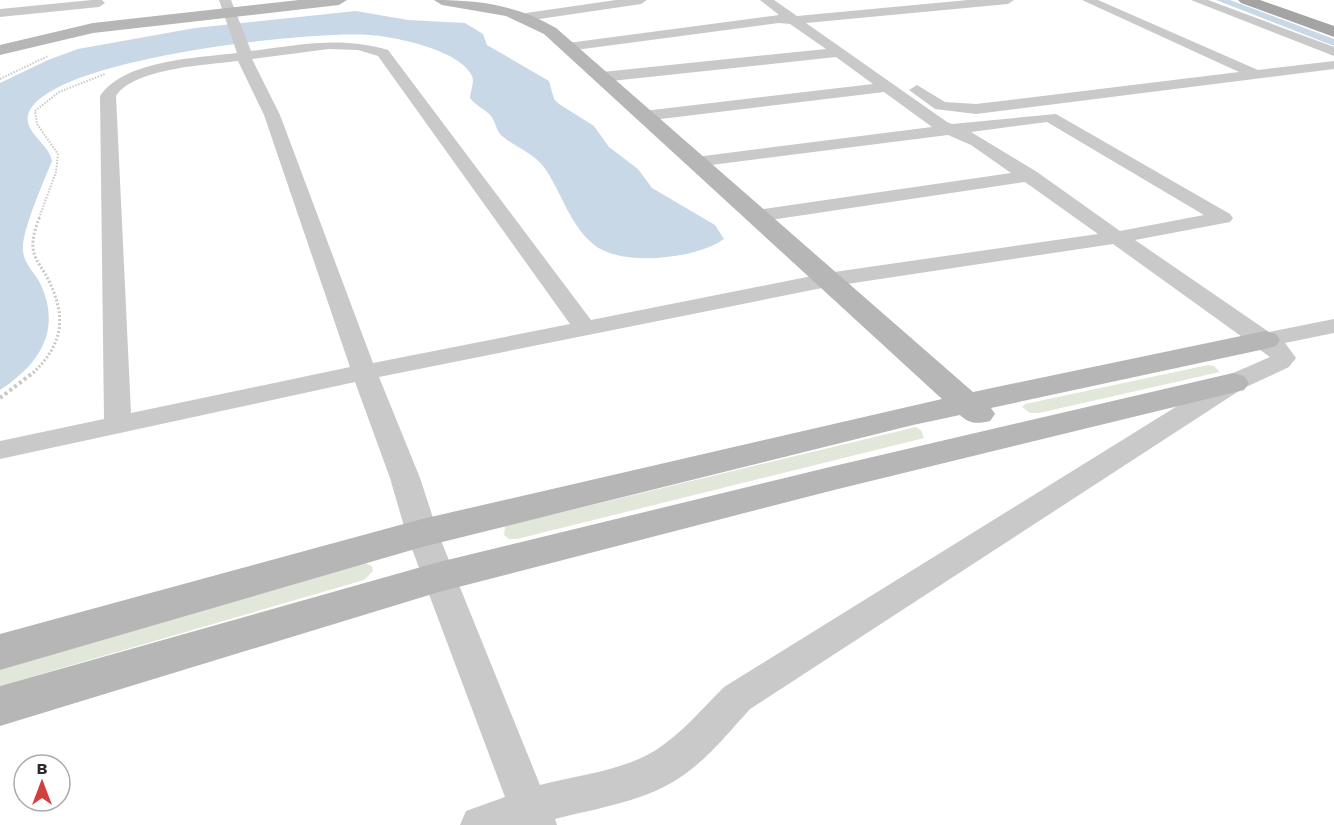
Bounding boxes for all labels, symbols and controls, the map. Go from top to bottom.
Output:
north arrow [12,753,72,813]
text: B [37,759,48,778]

